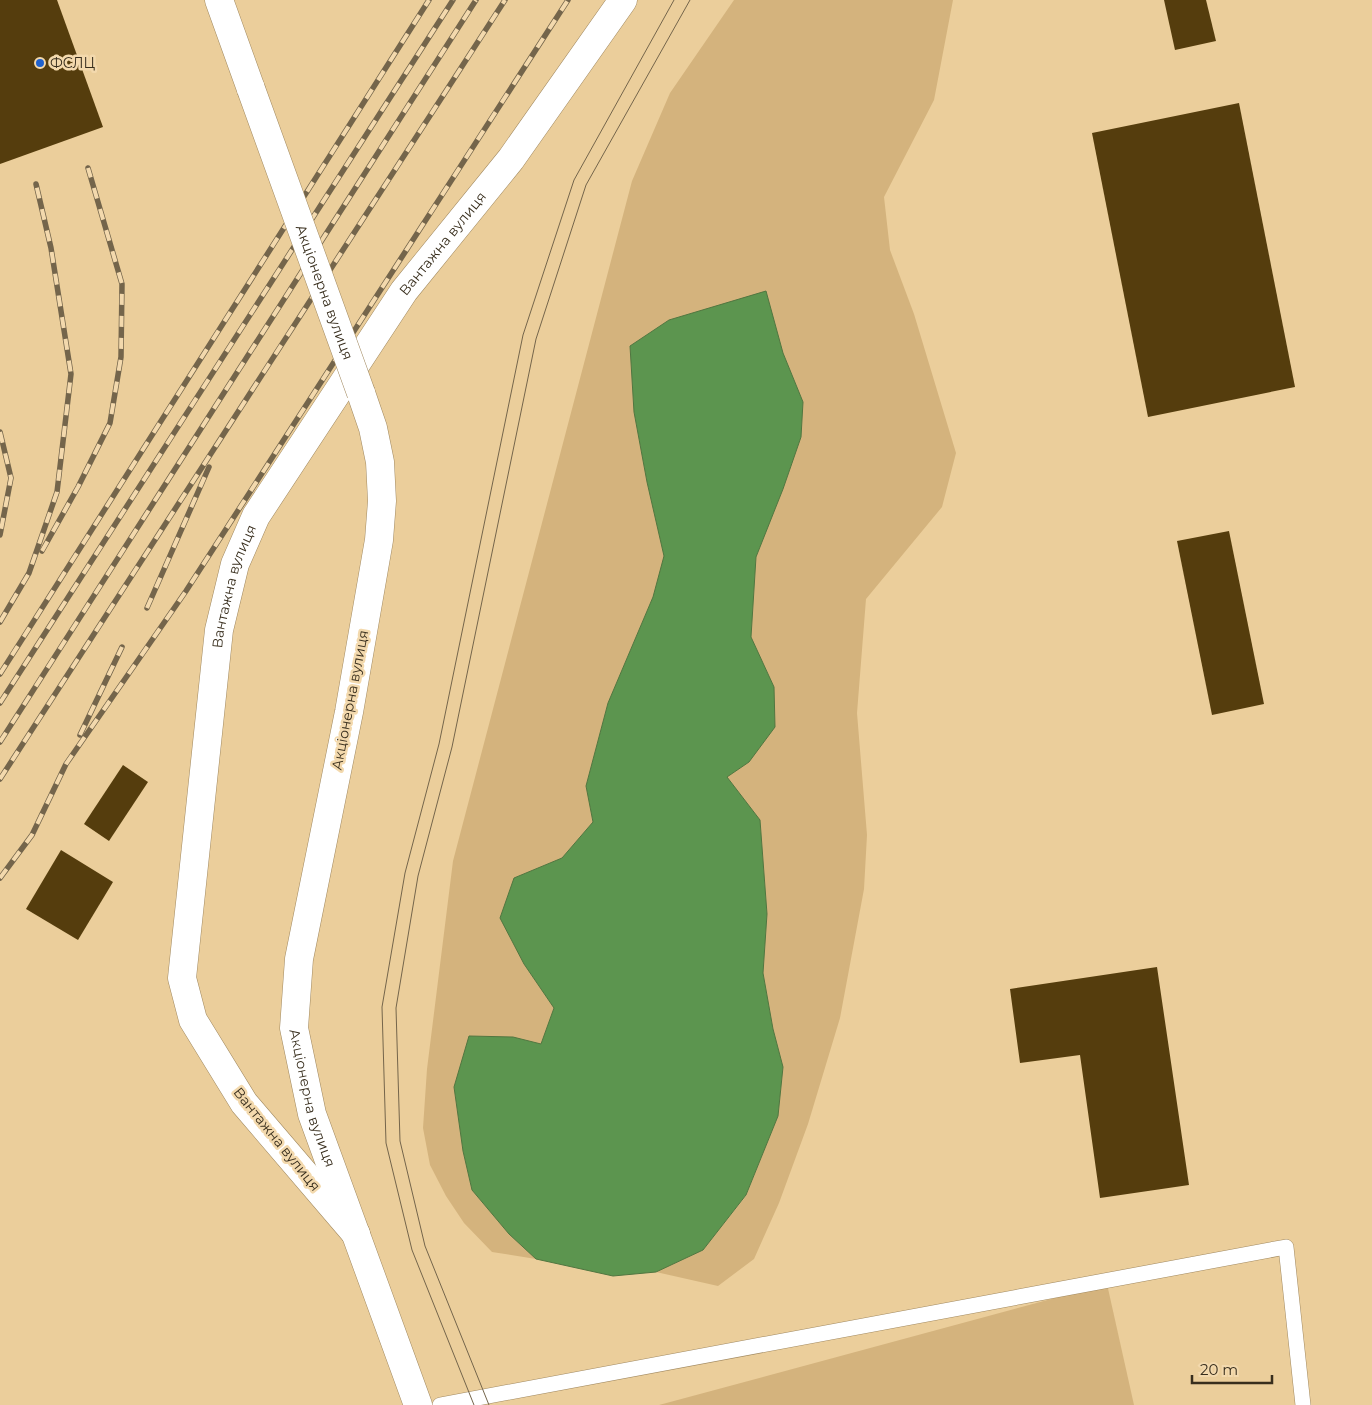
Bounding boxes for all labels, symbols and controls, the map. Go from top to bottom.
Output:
place label: ФСЛЦ [50,54,96,72]
marker: ФСЛЦ [34,57,46,69]
street label: Вантажна вулиця [395,188,490,299]
street label: Акціонерна вулиця [292,222,357,362]
street label: Вантажна вулиця [208,522,260,649]
street label: Акціонерна вулиця [328,628,372,772]
street label: Акціонерна вулиця [285,1027,340,1169]
street label: Вантажна вулиця [230,1083,324,1195]
scale bar [1192,1352,1272,1384]
text: 20 m [1200,1360,1238,1379]

